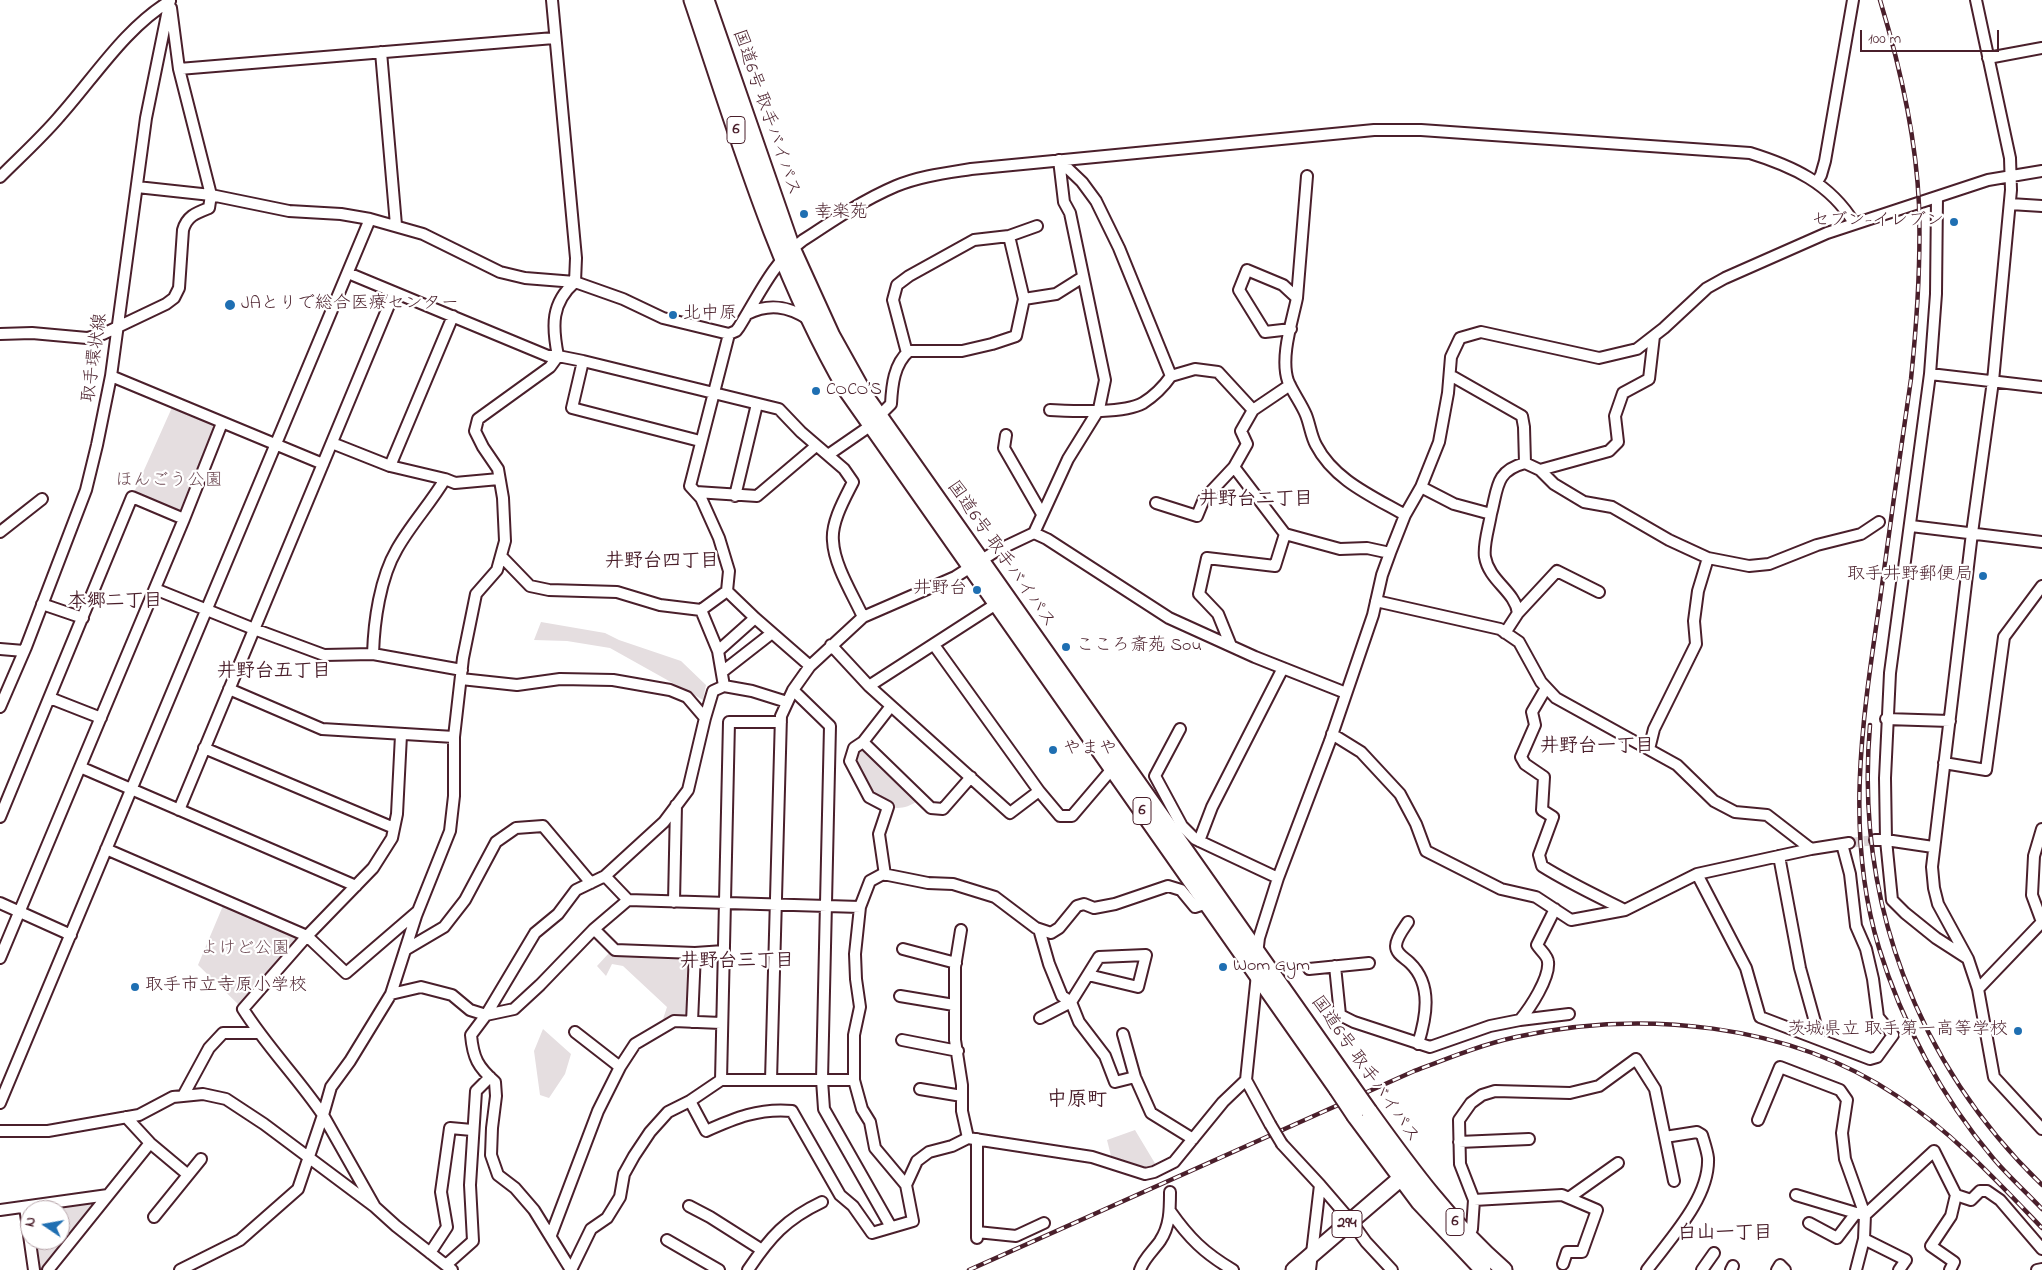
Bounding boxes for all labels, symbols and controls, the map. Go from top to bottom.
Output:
scale bar [1862,20,2001,52]
street label: 国道6号 取手バイパス [726,27,804,199]
text: 100 m [1868,28,1901,50]
road number: 6 [727,116,745,144]
place label: 幸楽苑 [814,203,868,225]
marker: 幸楽苑 [798,208,810,220]
place label: セブン-イレブン [1811,211,1944,233]
marker: セブン-イレブン [1948,216,1960,228]
place label: JAとりで総合医療センター [241,294,459,316]
marker: JAとりで総合医療センター [223,298,237,312]
place label: 北中原 [683,304,737,326]
marker: 北中原 [667,309,679,321]
street label: 取手環状線 [79,312,113,404]
place label: COCO’S [826,380,882,402]
marker: COCO’S [810,385,822,397]
park label: ほんごう公園 [115,471,223,493]
street label: 国道6号 取手バイパス [941,477,1059,633]
district label: 井野台二丁目 [1199,490,1313,512]
district label: 井野台四丁目 [605,552,719,574]
place label: 取手井野郵便局 [1847,565,1973,587]
marker: 取手井野郵便局 [1977,570,1989,582]
place label: 井野台 [913,579,967,601]
marker: 井野台 [971,584,983,596]
district label: 本郷二丁目 [68,592,162,614]
place label: こころ斎苑 Sou [1076,636,1202,658]
marker: こころ斎苑 Sou [1060,641,1072,653]
district label: 井野台五丁目 [217,662,331,684]
district label: 井野台一丁目 [1540,737,1654,759]
place label: やまや [1063,739,1117,761]
marker: やまや [1047,744,1059,756]
road number: 6 [1133,798,1151,824]
park label: よけど公園 [200,939,290,961]
district label: 井野台三丁目 [680,952,794,974]
place label: Wom Gym [1233,956,1310,978]
marker: Wom Gym [1217,961,1229,973]
place label: 取手市立寺原小学校 [145,976,307,998]
marker: 取手市立寺原小学校 [129,981,141,993]
street label: 国道6号 取手バイパス [1305,992,1423,1148]
place label: 茨城県立 取手第一高等学校 [1788,1020,2008,1042]
marker: 茨城県立 取手第一高等学校 [2012,1025,2024,1037]
district label: 中原町 [1047,1090,1107,1114]
north arrow [20,1200,70,1250]
road number: 6 [1446,1208,1464,1236]
road number: 294 [1332,1210,1362,1238]
text: N [20,1215,42,1229]
district label: 白山一丁目 [1678,1224,1772,1246]

